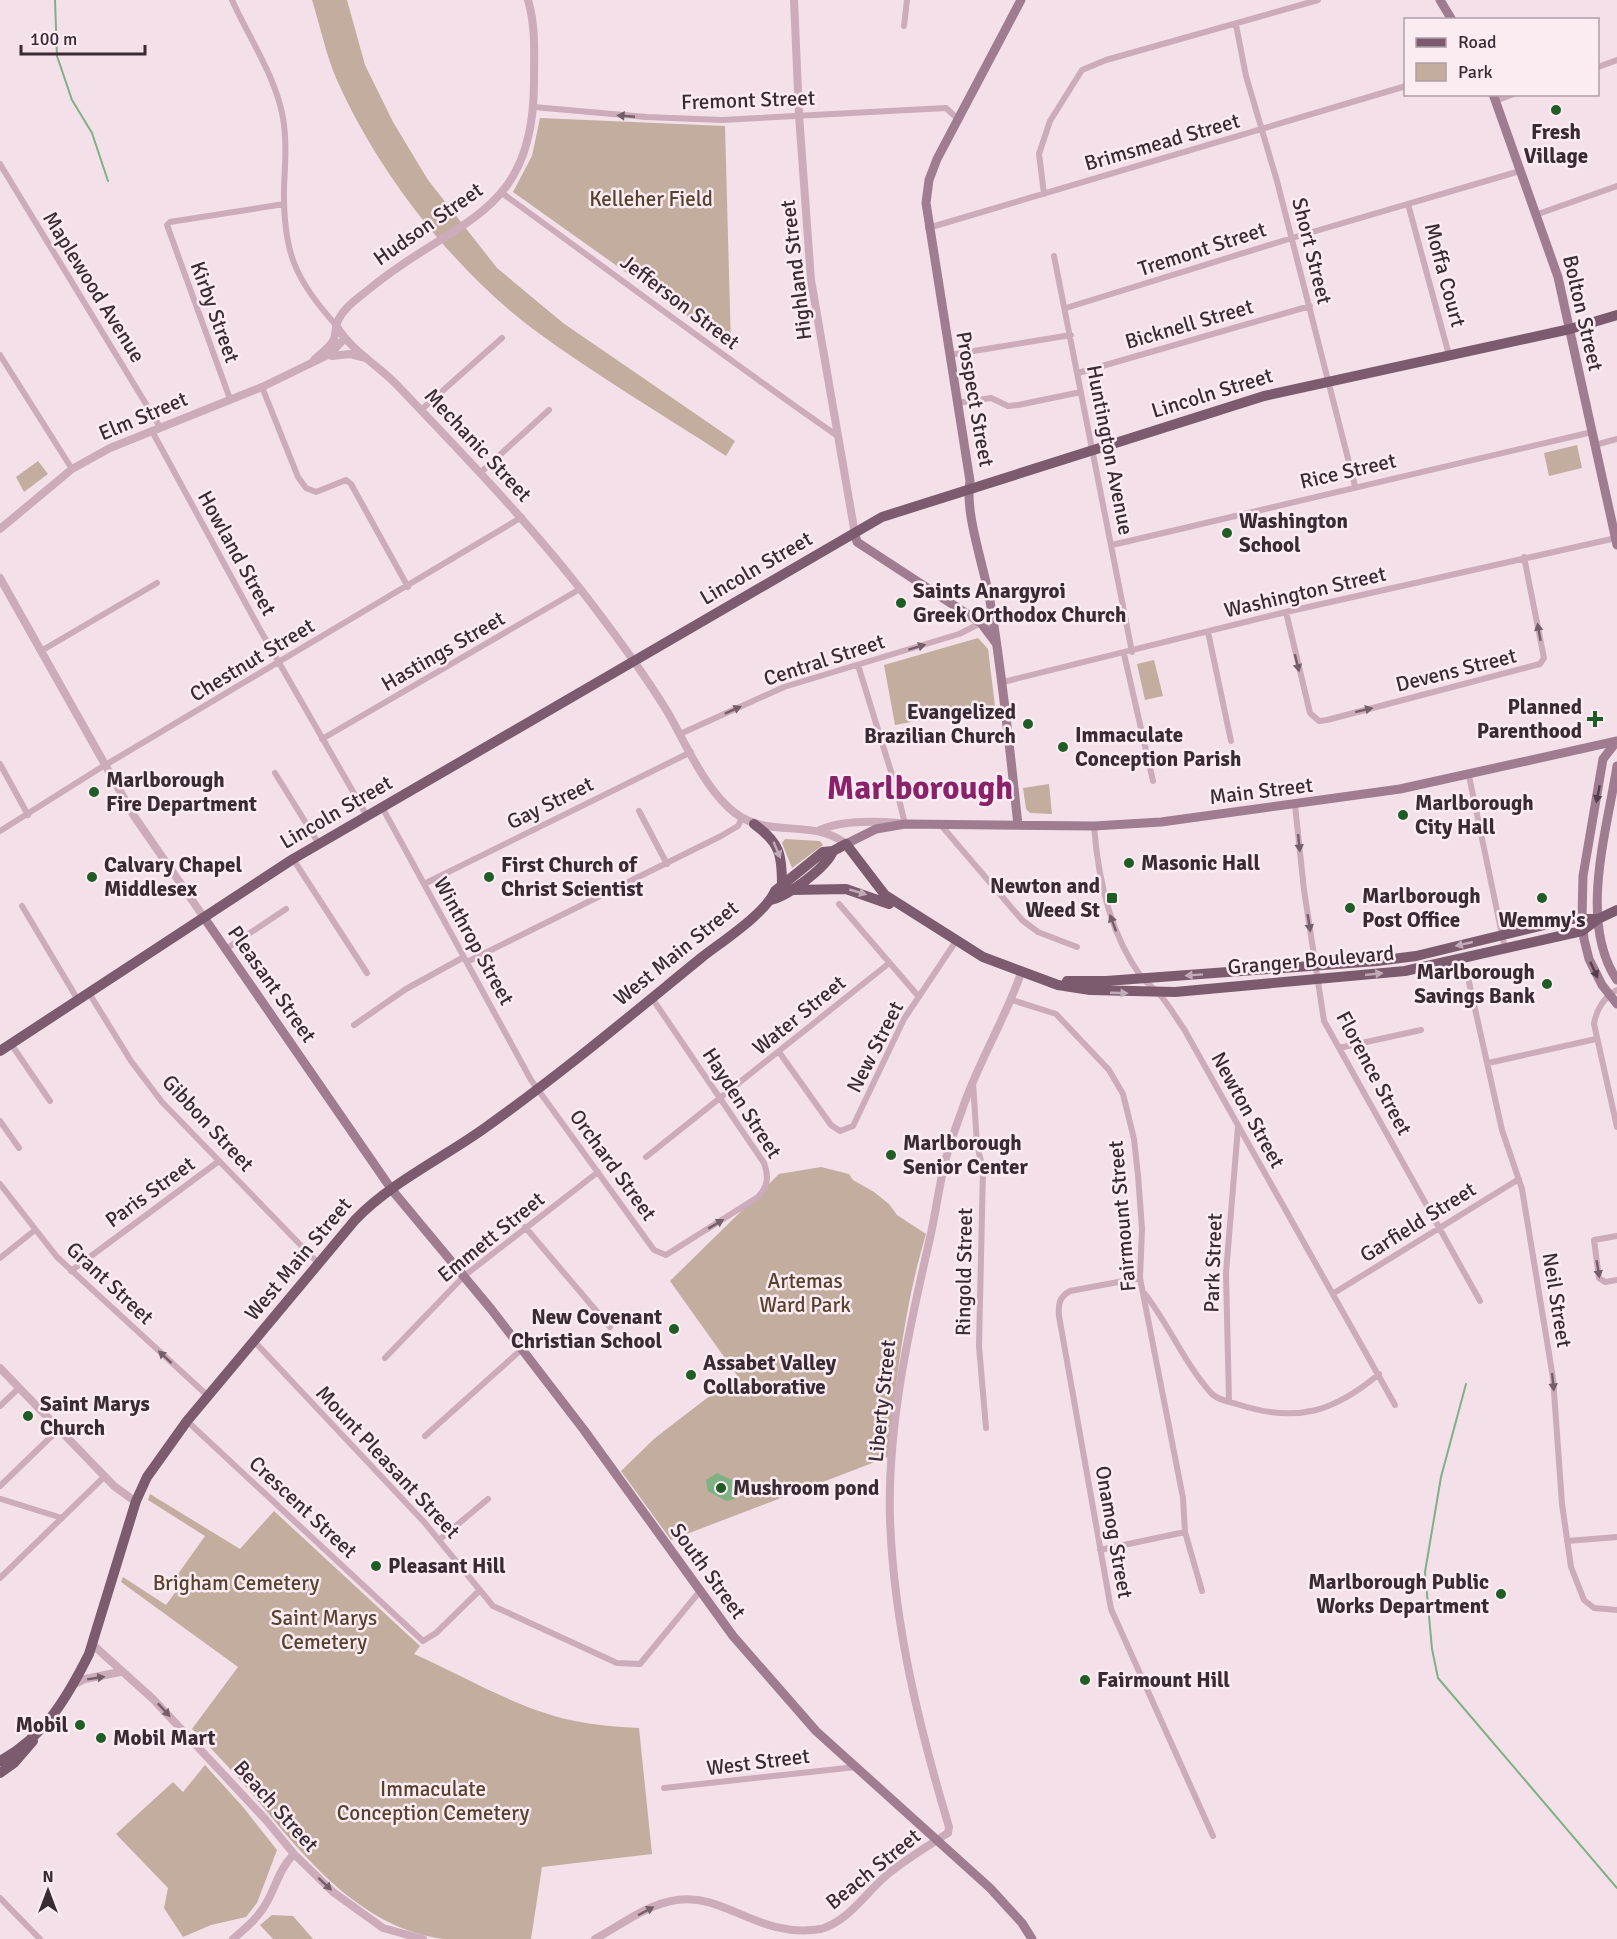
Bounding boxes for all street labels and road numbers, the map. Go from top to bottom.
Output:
street label: Fremont Street [681,85,815,115]
street label: Brimsmead Street [1081,107,1243,177]
street label: Hudson Street [368,177,488,271]
street label: Short Street [1286,195,1338,307]
street label: Highland Street [774,198,818,342]
street label: Maplewood Avenue [37,207,151,367]
street label: Tremont Street [1135,216,1269,282]
street label: Moffa Court [1419,220,1471,330]
street label: Jefferson Street [615,249,745,355]
street label: Bolton Street [1557,252,1609,374]
street label: Kirby Street [185,258,245,366]
street label: Bicknell Street [1122,293,1256,355]
street label: Prospect Street [950,329,1000,469]
street label: Lincoln Street [1148,362,1276,424]
street label: Huntington Avenue [1081,363,1139,537]
street label: Mechanic Street [419,383,537,507]
street label: Elm Street [95,386,191,446]
street label: Rice Street [1297,447,1399,495]
street label: Howland Street [192,486,282,620]
street label: Lincoln Street [695,525,817,611]
street label: Washington Street [1221,561,1389,623]
street label: Hastings Street [377,605,509,697]
street label: Chestnut Street [185,613,319,707]
street label: Central Street [760,628,888,692]
street label: Devens Street [1393,642,1519,698]
street label: Lincoln Street [275,769,397,855]
street label: Gay Street [502,771,598,835]
street label: Main Street [1208,772,1314,810]
street label: Winthrop Street [428,872,520,1010]
street label: West Main Street [608,895,744,1011]
street label: Pleasant Street [222,920,322,1048]
street label: Granger Boulevard [1227,940,1395,980]
street label: Water Street [747,970,851,1060]
street label: New Street [841,997,909,1097]
street label: Florence Street [1330,1007,1418,1139]
street label: Hayden Street [697,1043,787,1163]
street label: Newton Street [1205,1047,1291,1173]
street label: Gibbon Street [157,1069,259,1177]
street label: Orchard Street [564,1104,662,1226]
street label: Fairmount Street [1102,1139,1142,1293]
street label: Paris Street [100,1151,200,1233]
street label: Garfield Street [1355,1176,1481,1268]
street label: Emmett Street [432,1186,550,1288]
street label: West Main Street [239,1192,357,1326]
street label: Ringold Street [950,1208,978,1336]
street label: Park Street [1198,1213,1228,1313]
street label: Grant Street [61,1236,159,1330]
street label: Neil Street [1537,1251,1577,1349]
street label: Liberty Street [863,1339,901,1463]
street label: Mount Pleasant Street [310,1380,466,1544]
street label: Crescent Street [244,1450,362,1564]
street label: Onamog Street [1090,1464,1138,1600]
street label: South Street [665,1518,751,1624]
street label: West Street [705,1743,811,1781]
street label: Beach Street [228,1755,324,1857]
street label: Beach Street [820,1823,926,1915]

